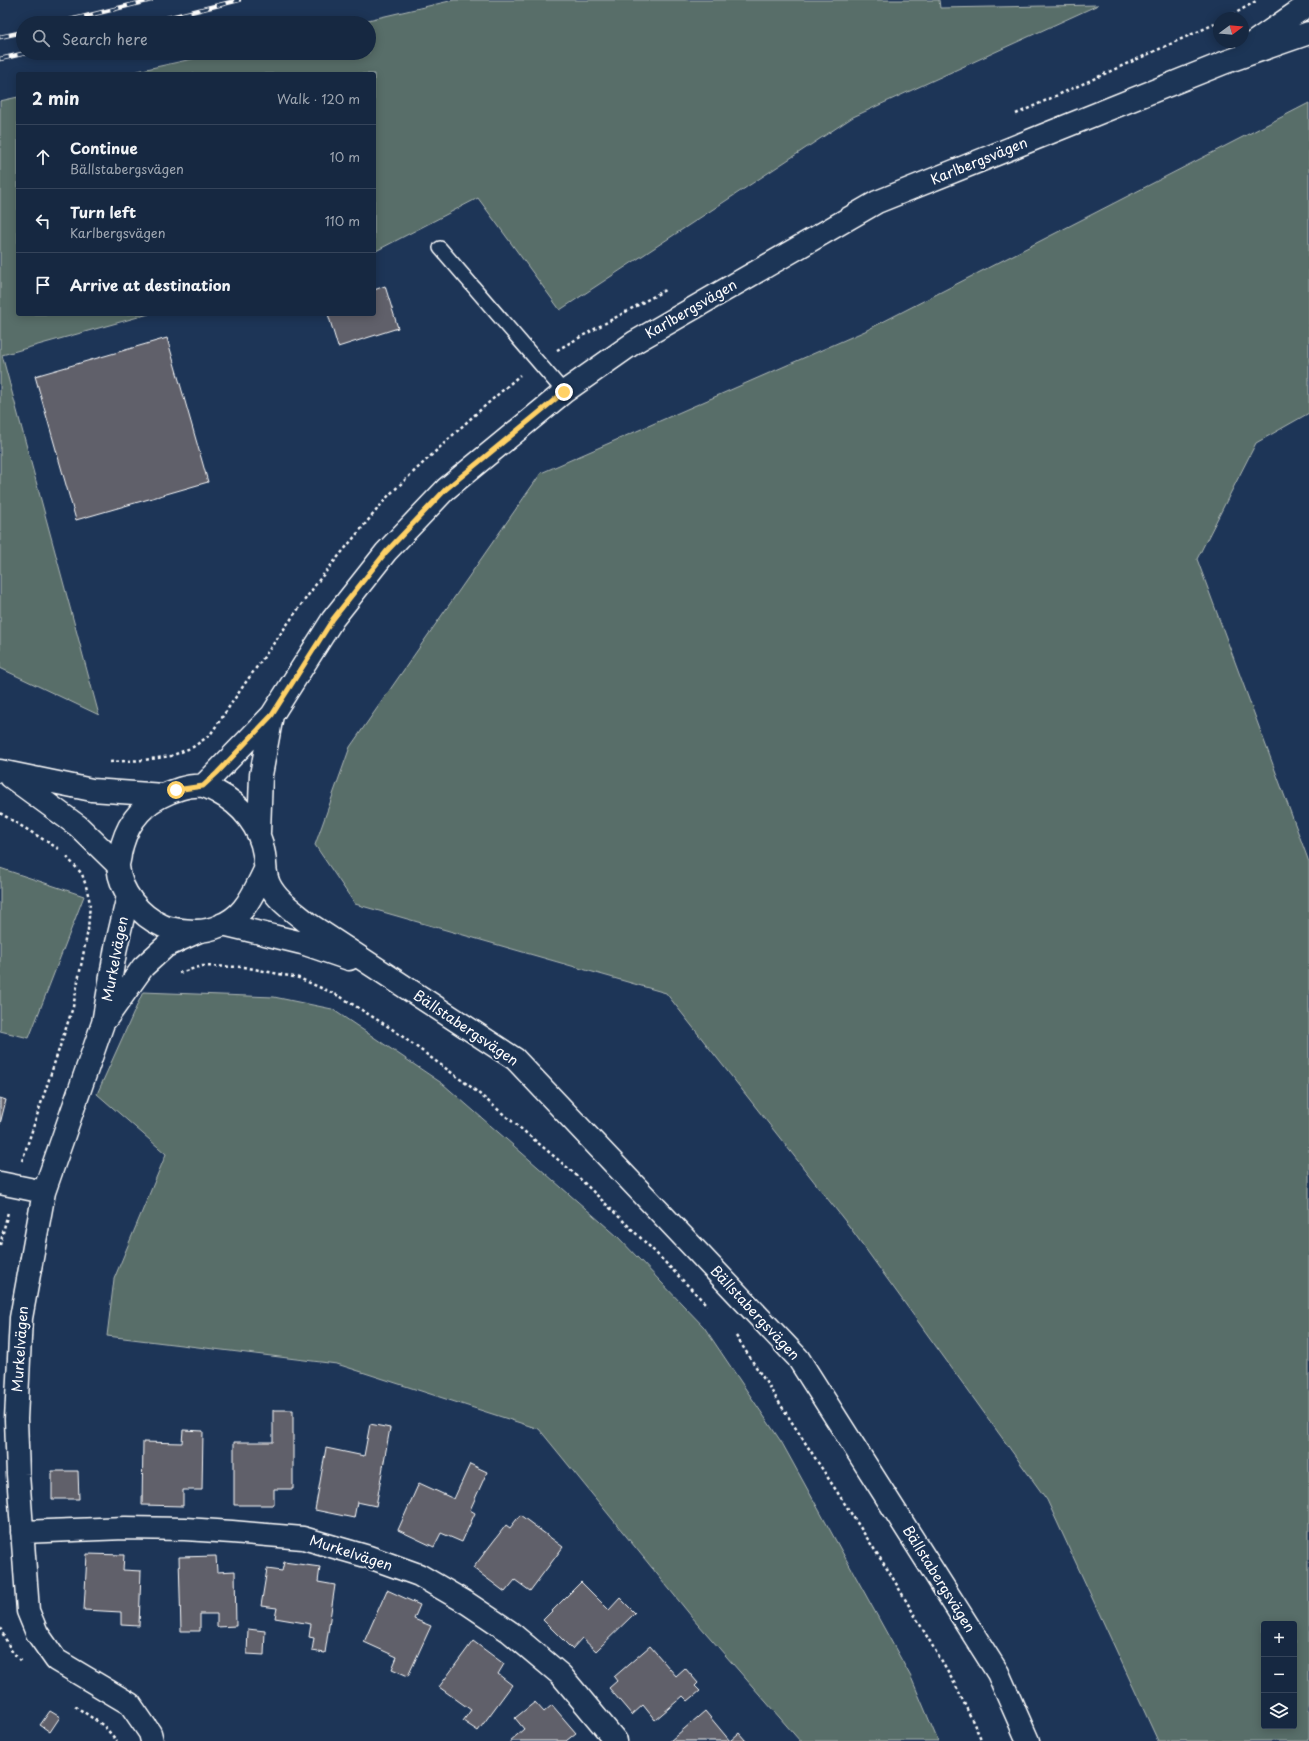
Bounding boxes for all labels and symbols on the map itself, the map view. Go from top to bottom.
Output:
north arrow [1213,12,1249,48]
street label: Karlbergsvägen [927,132,1030,190]
street label: Karlbergsvägen [641,274,741,343]
route end [555,383,573,401]
route start [167,781,185,799]
street label: Murkelvägen [96,915,133,1003]
street label: Bällstabergsvägen [410,985,523,1071]
street label: Bällstabergsvägen [706,1261,805,1365]
street label: Murkelvägen [6,1305,33,1393]
street label: Bällstabergsvägen [898,1521,981,1636]
street label: Murkelvägen [307,1529,395,1576]

